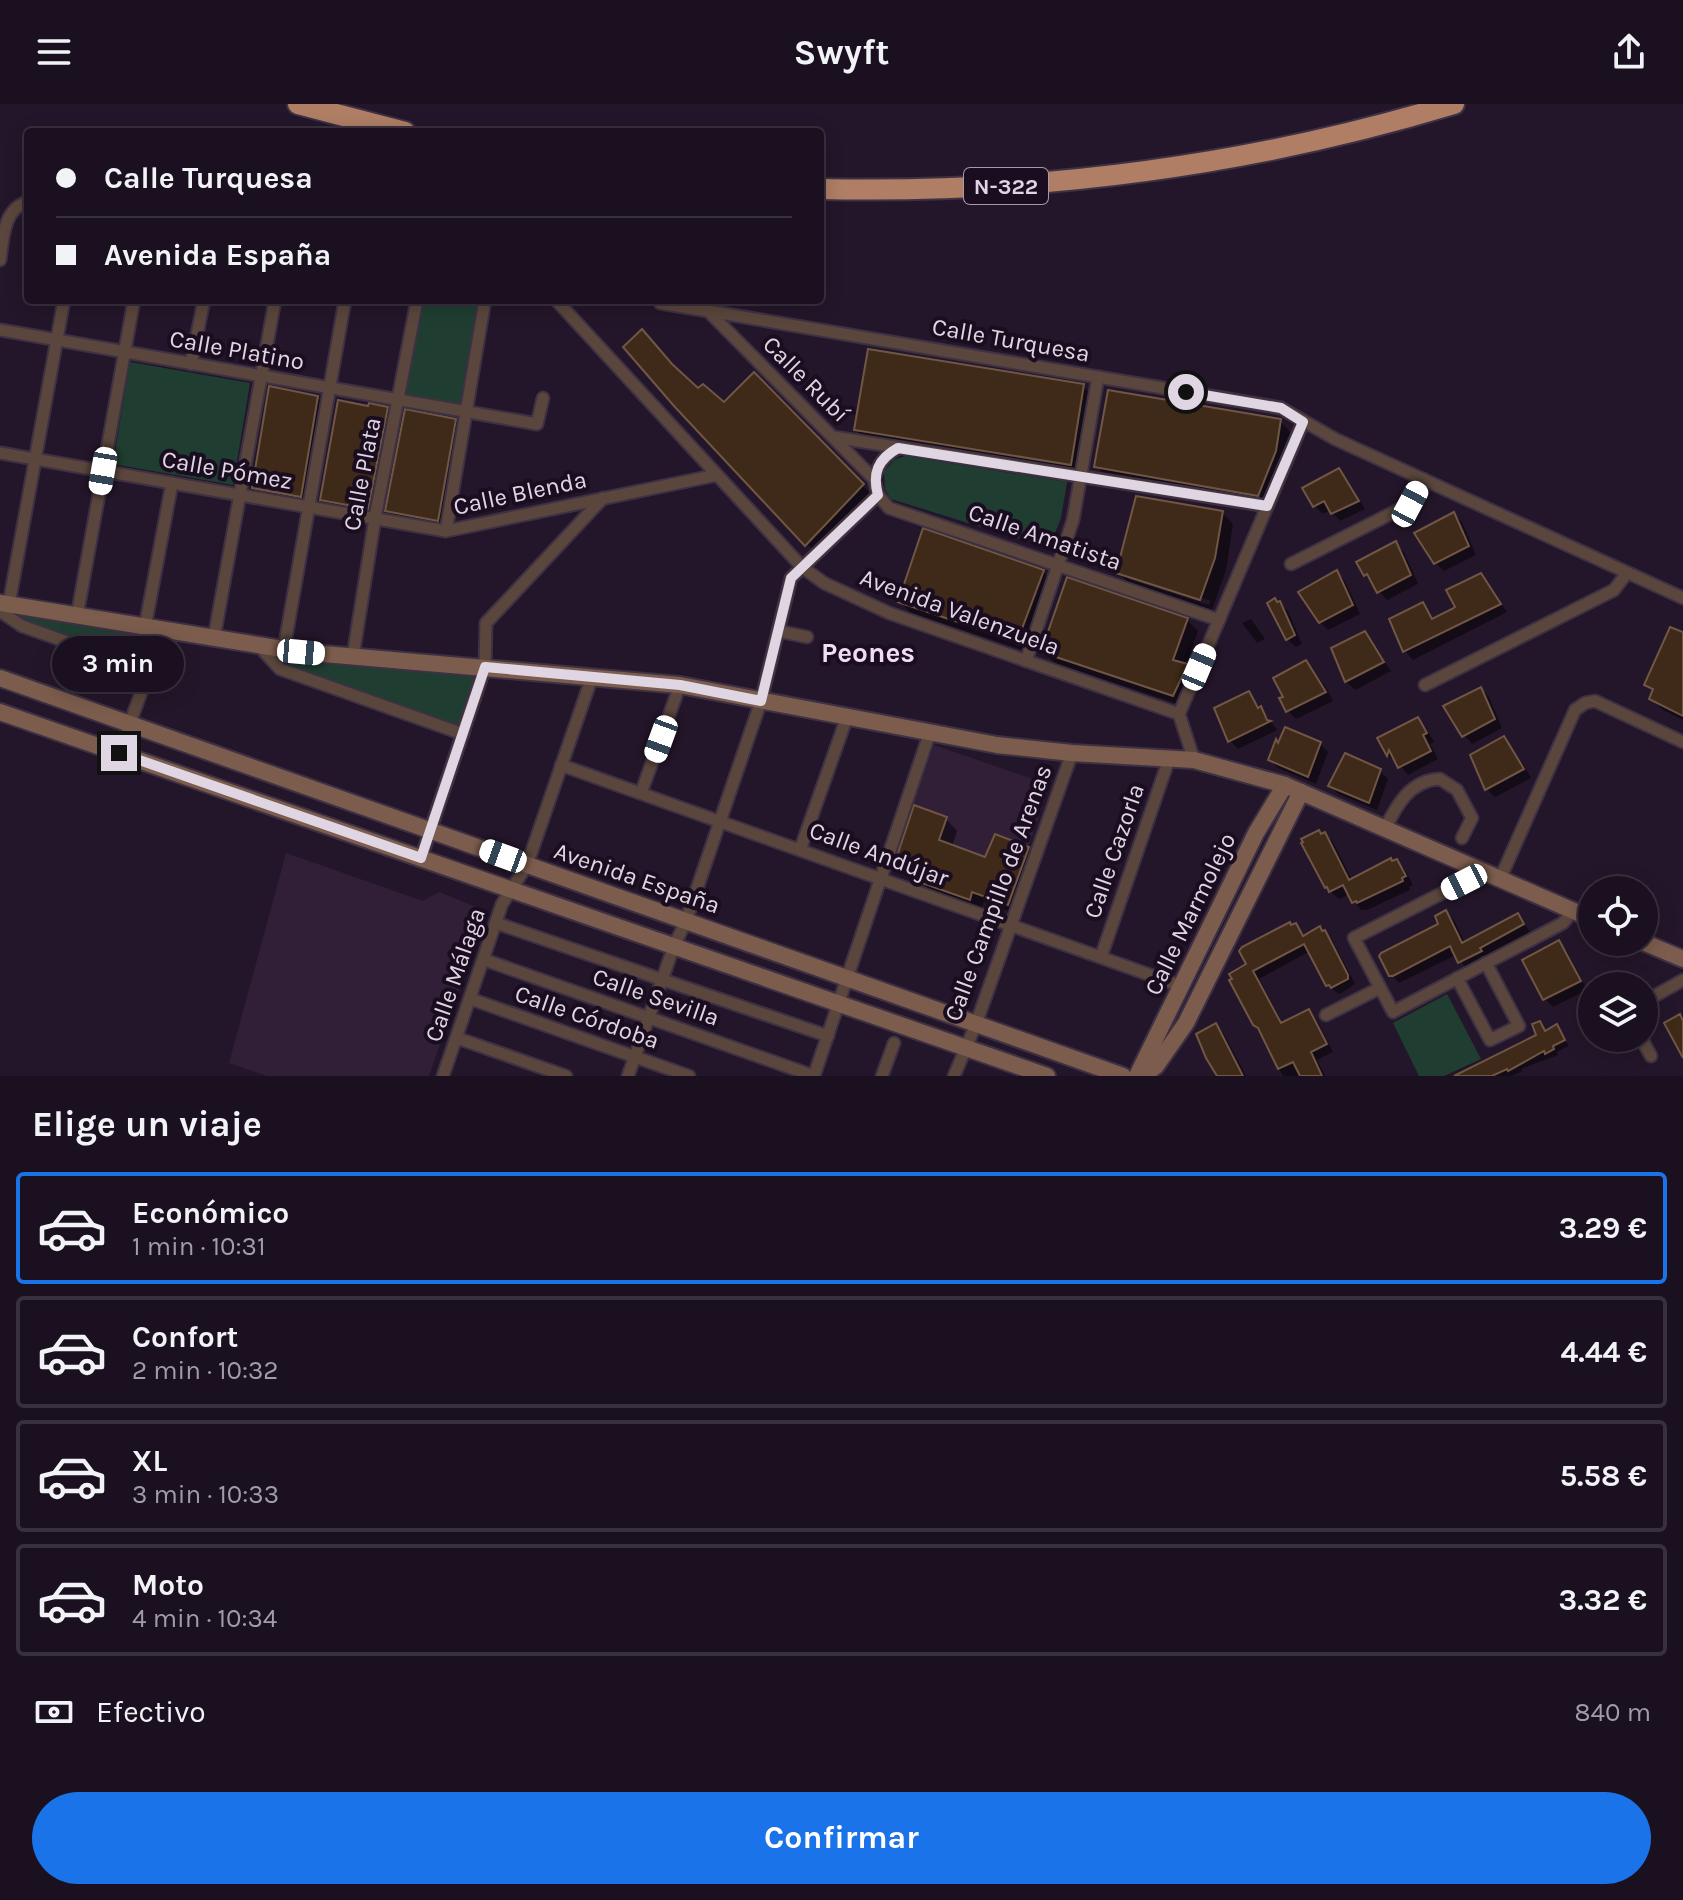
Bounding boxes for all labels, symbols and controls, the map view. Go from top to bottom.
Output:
icon: menu [32,30,76,74]
icon: share [1607,30,1651,74]
text: Swyft [794,31,889,73]
text: Calle Turquesa [104,160,313,196]
road number: N-322 [964,168,1048,204]
text: Avenida España [104,237,331,273]
street label: Calle Turquesa [930,312,1092,368]
street label: Calle Platino [167,324,307,376]
street label: Calle Rubí [757,330,855,428]
route start [1168,374,1204,410]
street label: Calle Plata [337,415,387,533]
car [87,445,119,497]
street label: Calle Pómez [160,445,294,495]
street label: Calle Blenda [451,465,589,521]
car [1388,477,1432,531]
street label: Calle Amatista [965,498,1125,576]
street label: Avenida Valenzuela [857,563,1063,661]
district label: Peones [821,636,915,669]
callout: 3 min [53,637,185,693]
car [276,638,326,666]
car [1179,640,1219,694]
text: 3 min [82,648,154,679]
car [642,712,680,766]
route end [101,735,137,771]
street label: Calle Campillo de Arenas [939,761,1057,1025]
street label: Calle Cazorla [1078,780,1150,922]
street label: Calle Andújar [806,816,953,892]
street label: Calle Marmolejo [1139,828,1241,1000]
car [476,837,530,875]
street label: Avenida España [550,837,724,919]
car [1437,860,1491,904]
map controls [1578,876,1658,1052]
button: locate [1578,876,1658,956]
street label: Calle Málaga [419,904,491,1046]
street label: Calle Sevilla [589,962,723,1032]
button: layers [1578,972,1658,1052]
street label: Calle Córdoba [511,979,663,1055]
text: Elige un viaje [32,1103,262,1145]
icon: car [36,1192,108,1264]
text: Económico [132,1195,289,1231]
text: 3.29 € [1559,1210,1647,1246]
text: 1 min · 10:31 [132,1231,265,1262]
icon: car [36,1316,108,1388]
text: Confort [132,1319,238,1355]
text: 4.44 € [1560,1334,1647,1370]
text: 2 min · 10:32 [132,1355,278,1386]
icon: car [36,1440,108,1512]
text: XL [132,1443,167,1479]
text: 5.58 € [1560,1458,1647,1494]
text: 3 min · 10:33 [132,1479,279,1510]
icon: car [36,1564,108,1636]
text: Moto [132,1567,204,1603]
text: 3.32 € [1558,1582,1647,1618]
text: 4 min · 10:34 [132,1603,277,1634]
icon: cash [32,1690,76,1734]
text: Efectivo [96,1694,206,1730]
text: 840 m [1575,1697,1651,1728]
button: Confirmar [32,1792,1651,1884]

